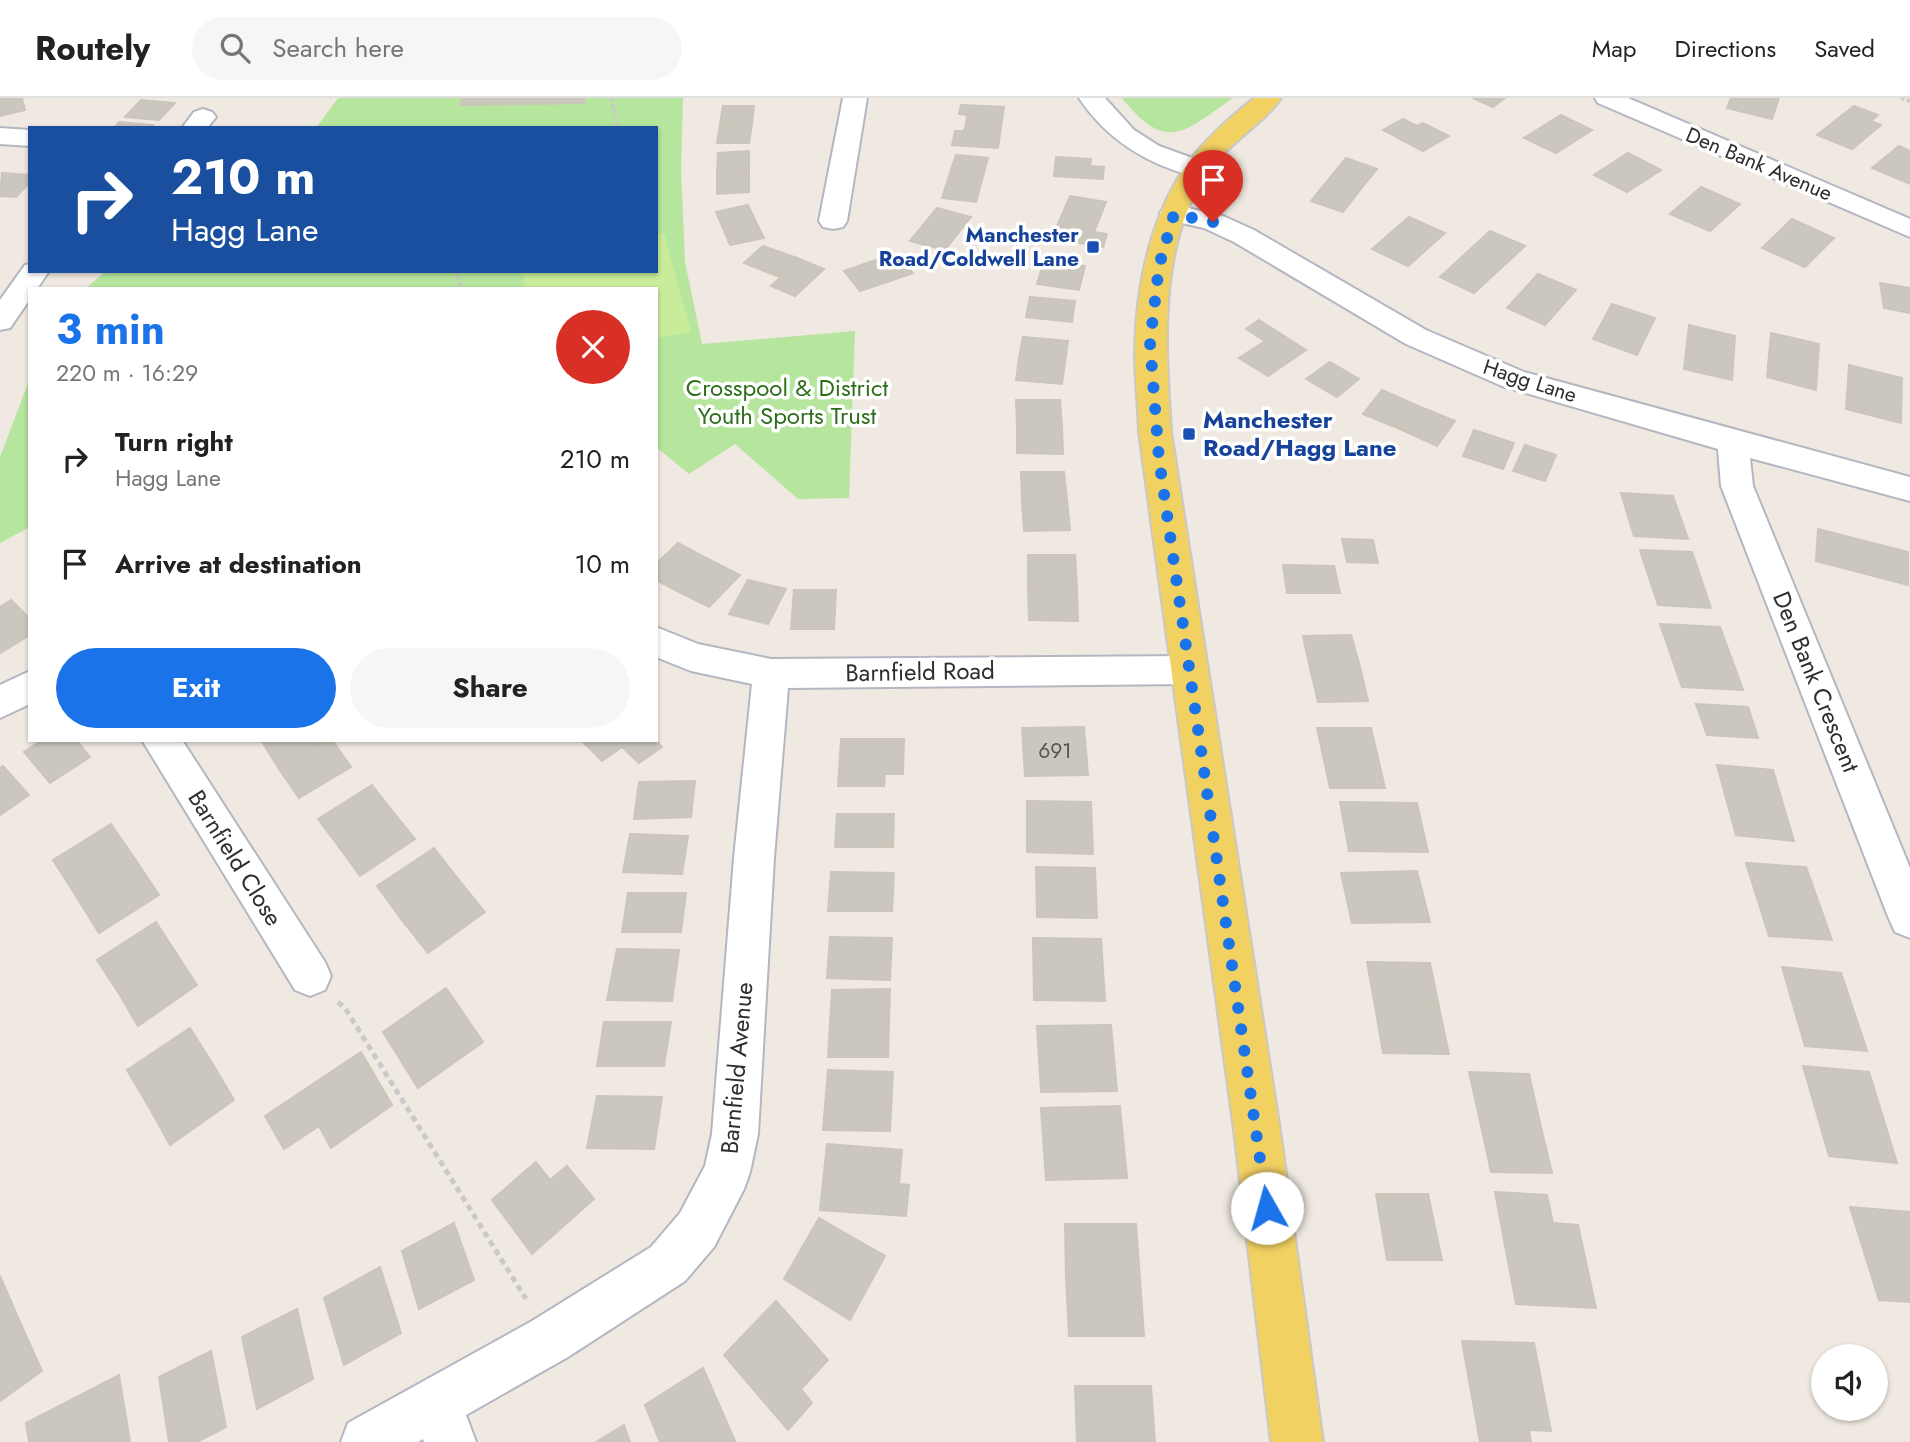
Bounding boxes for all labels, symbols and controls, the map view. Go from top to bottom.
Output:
search box [192,17,682,80]
text: Routely [35,25,150,72]
icon: search [216,29,254,67]
text: Search here [272,29,404,67]
text: Map [1592,31,1637,66]
text: Directions [1675,31,1776,66]
text: Saved [1814,31,1875,66]
street label: Den Bank Avenue [1681,120,1837,208]
text: 210 m [171,142,315,212]
pin [1183,150,1243,222]
icon: right [56,154,147,245]
icon: arrive [1194,161,1232,199]
text: Hagg Lane [171,207,318,253]
place label: Manchester Road/Coldwell Lane [879,220,1079,274]
marker: Manchester Road/Coldwell Lane [1085,239,1101,255]
text: 3 min [56,299,165,360]
button: close [556,310,630,384]
street label: Hagg Lane [1479,352,1581,410]
text: 220 m · 16:29 [56,356,198,390]
park label: Crosspool & District Youth Sports Trust [686,370,888,433]
place label: Manchester Road/Hagg Lane [1203,402,1396,465]
text: Turn right [115,423,233,461]
marker: Manchester Road/Hagg Lane [1181,426,1197,442]
icon: right [56,440,94,478]
text: 210 m [560,440,630,478]
text: Hagg Lane [115,461,221,495]
icon: arrive [56,545,94,583]
text: Arrive at destination [115,545,362,583]
text: 10 m [575,545,630,583]
street label: Den Bank Crescent [1764,586,1869,778]
button: Exit [56,648,336,728]
button: Share [350,648,630,728]
street label: Barnfield Road [845,653,995,690]
house number: 691 [1038,736,1072,766]
street label: Barnfield Close [180,783,291,933]
street label: Barnfield Avenue [712,981,761,1155]
position arrow [1230,1171,1304,1245]
map controls [1811,1344,1888,1421]
button: sound [1811,1344,1888,1421]

